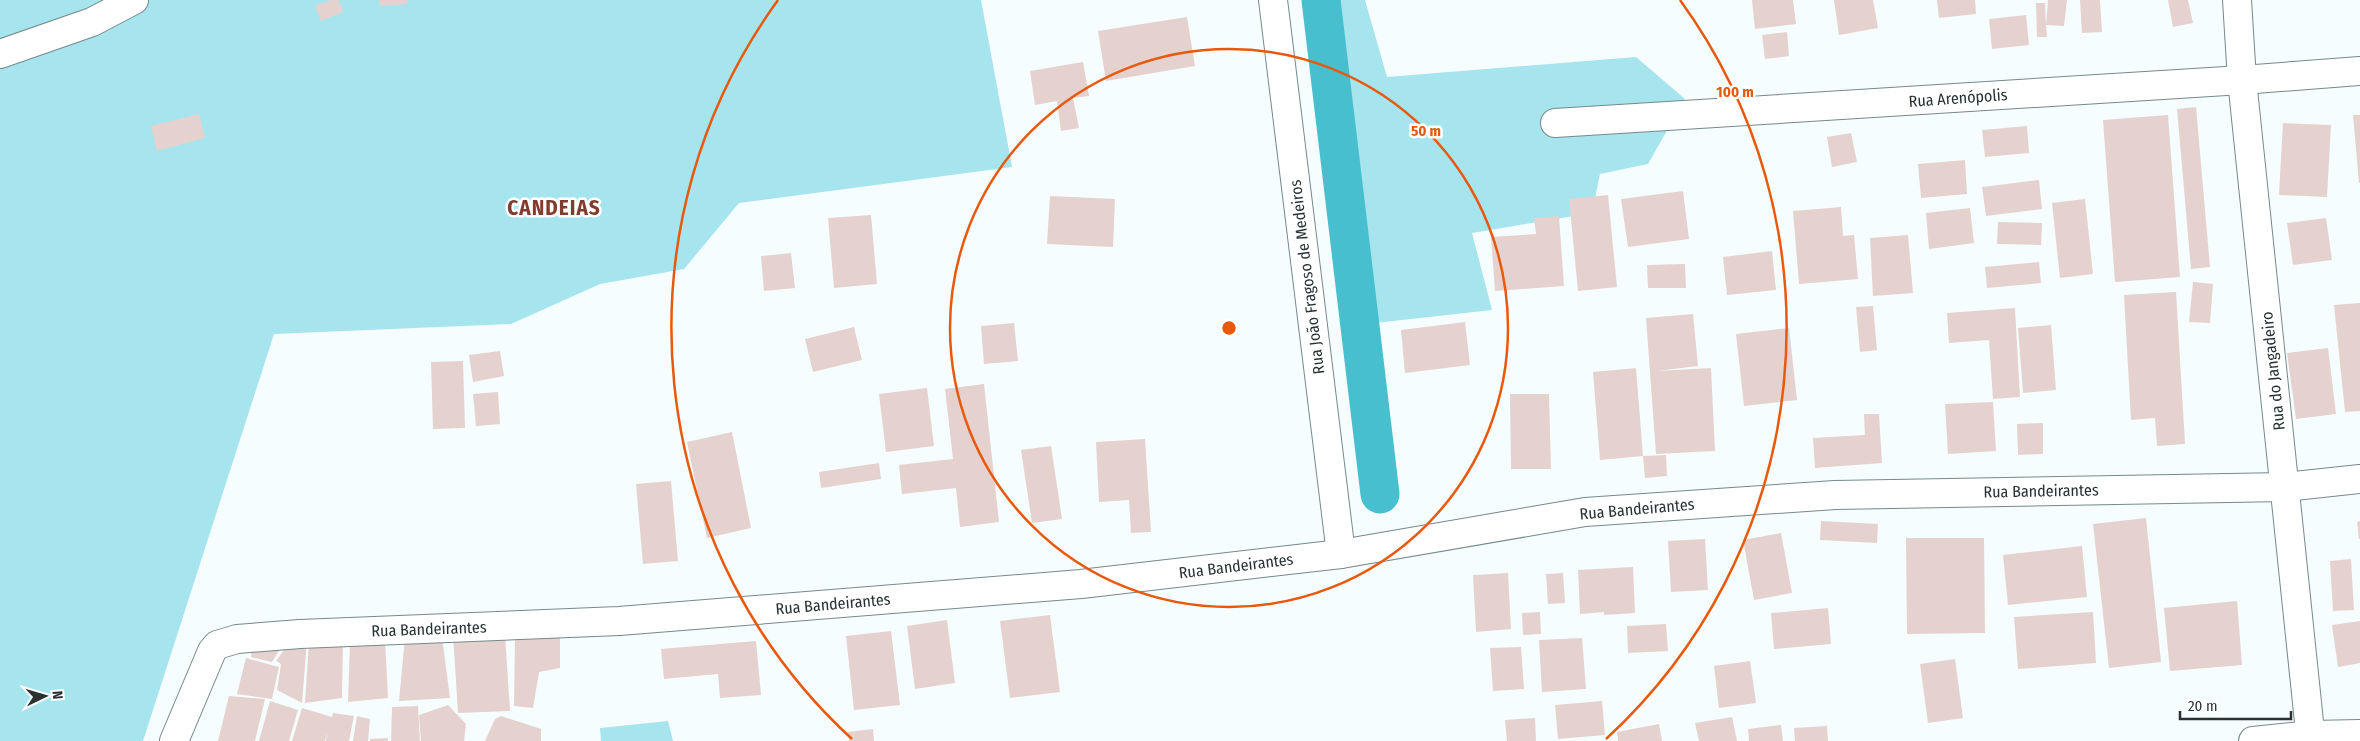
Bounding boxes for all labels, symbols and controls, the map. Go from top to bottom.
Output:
text: 100 m [1716,83,1754,101]
street label: Rua Arenópolis [1908,85,2008,111]
text: 50 m [1411,122,1441,140]
street label: Rua João Fragoso de Medeiros [1286,179,1328,375]
district label: CANDEIAS [507,195,601,221]
street label: Rua do Jangadeiro [2257,311,2289,431]
centre of rings [1220,319,1238,337]
street label: Rua Bandeirantes [1983,480,2099,502]
street label: Rua Bandeirantes [1579,494,1695,523]
street label: Rua Bandeirantes [1178,550,1295,582]
street label: Rua Bandeirantes [775,589,891,618]
street label: Rua Bandeirantes [371,617,487,641]
north arrow [20,671,70,721]
scale bar [2180,688,2291,720]
text: N [49,690,66,700]
text: 20 m [2188,697,2218,715]

